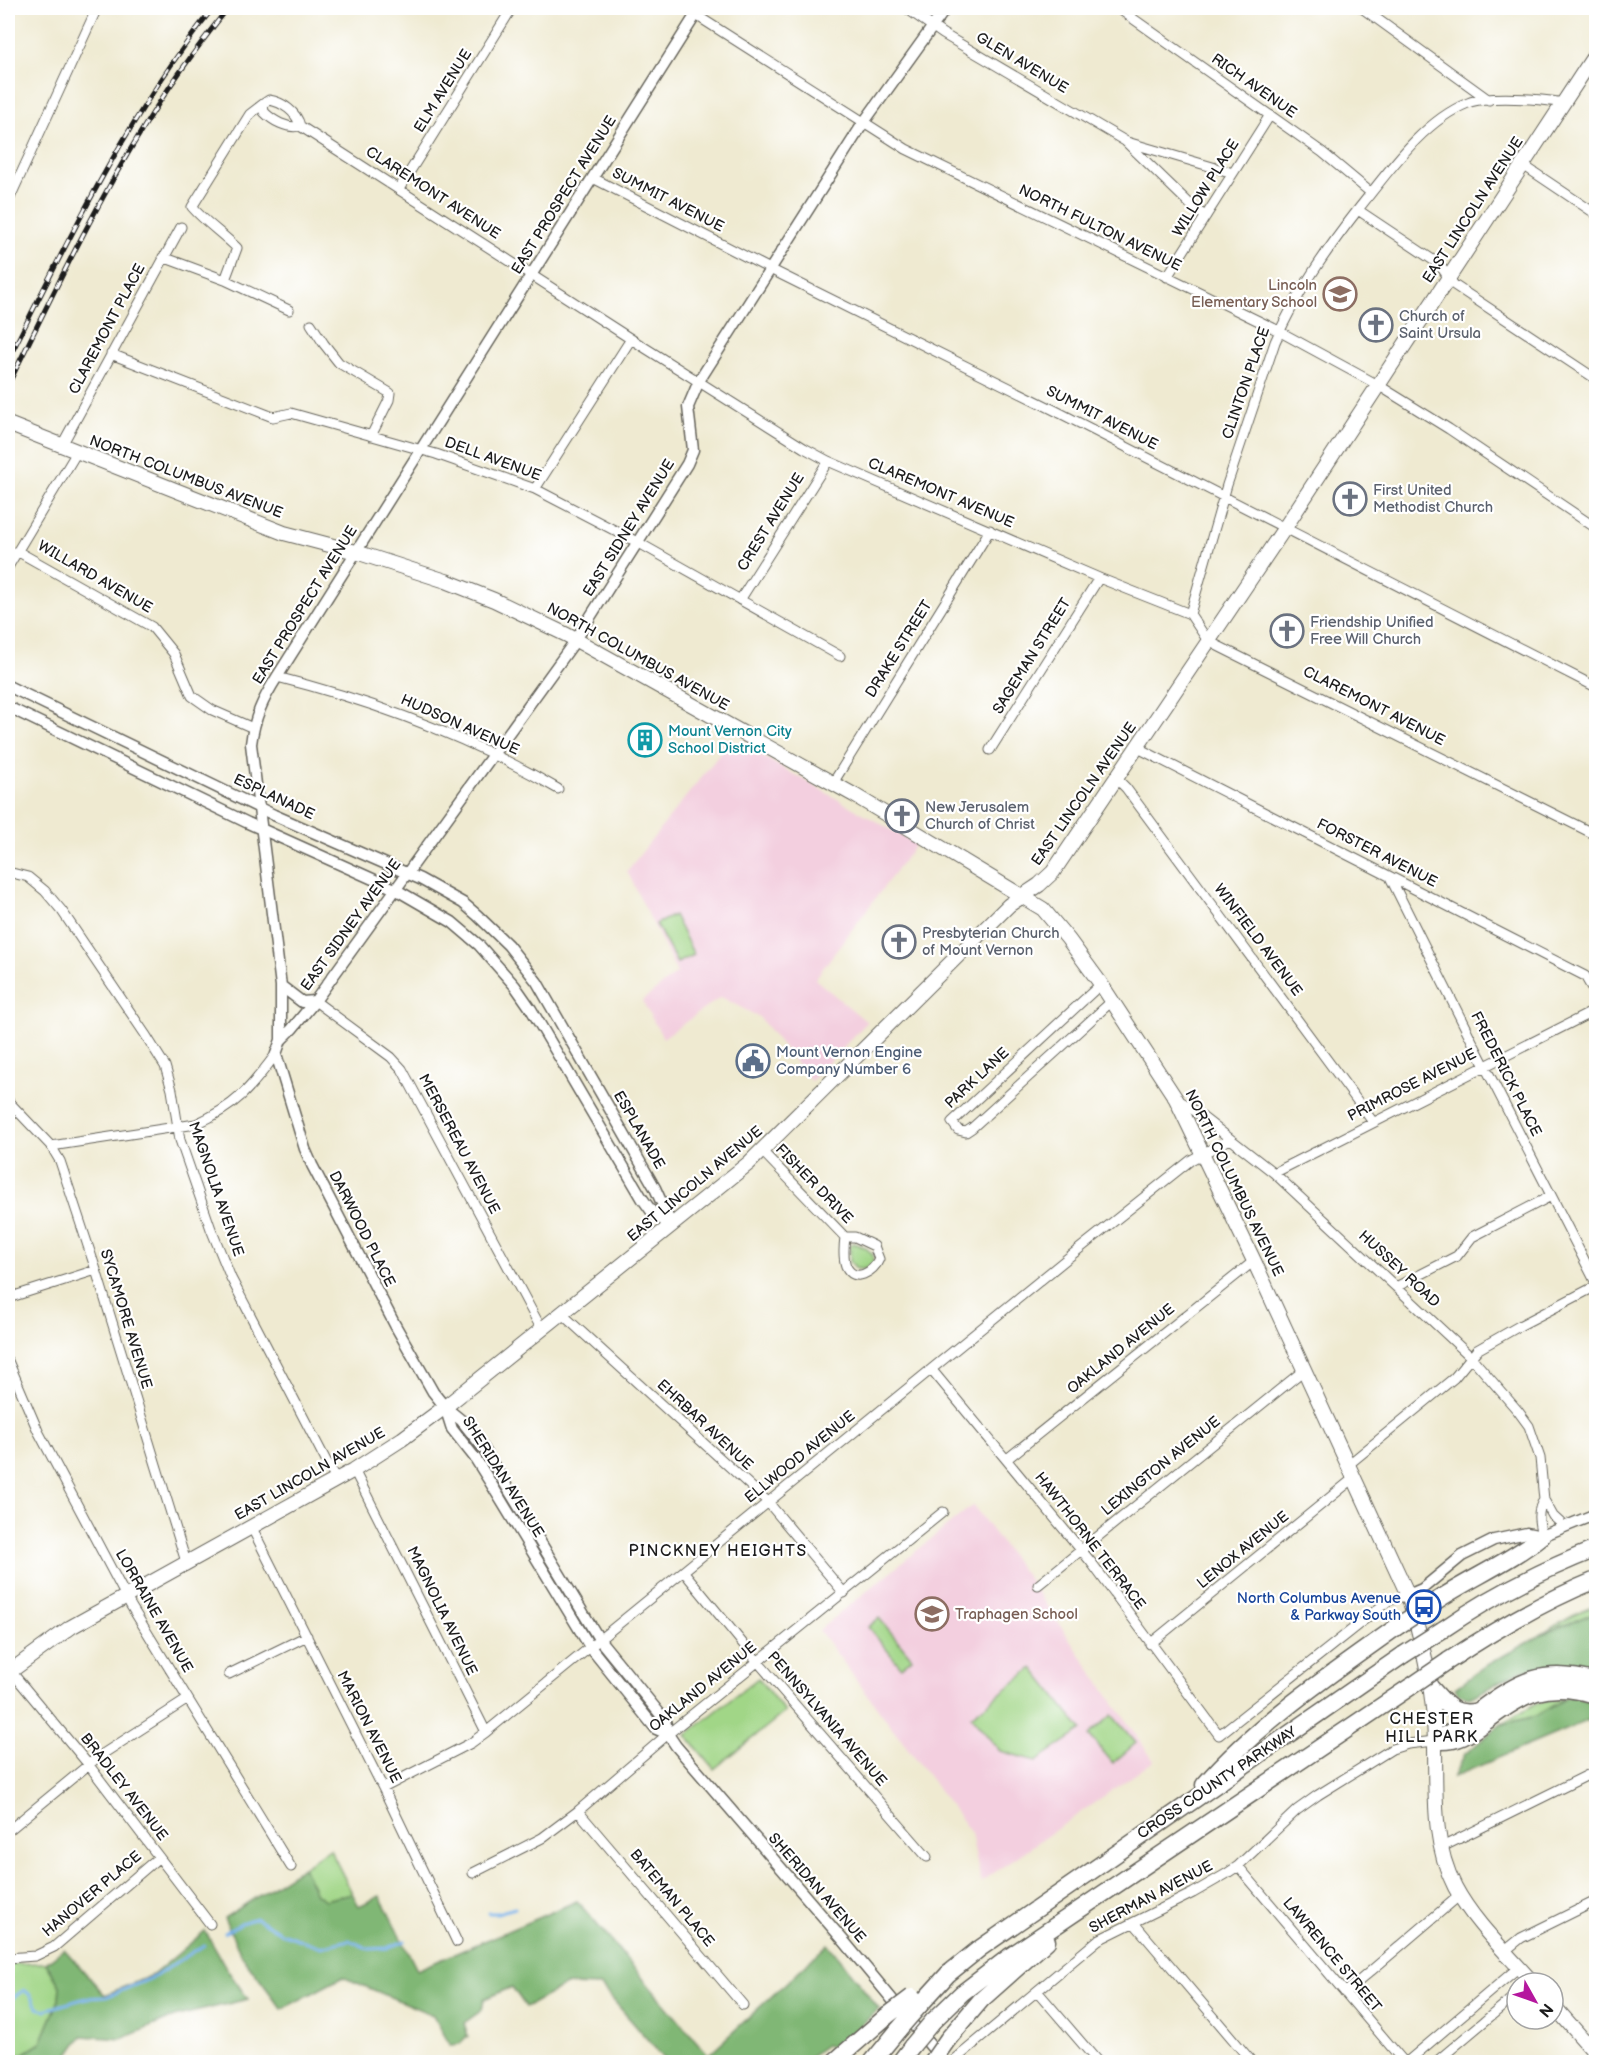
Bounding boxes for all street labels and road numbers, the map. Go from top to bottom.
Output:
street label: GLEN AVENUE [972,28,1072,98]
street label: ELM AVENUE [410,46,476,136]
street label: RICH AVENUE [1208,49,1301,123]
street label: EAST PROSPECT AVENUE [507,112,621,278]
street label: EAST LINCOLN AVENUE [1419,133,1528,287]
street label: WILLOW PLACE [1168,136,1244,240]
street label: CLAREMONT AVENUE [362,142,504,244]
street label: SUMMIT AVENUE [609,164,727,236]
street label: NORTH FULTON AVENUE [1016,180,1185,276]
street label: CLAREMONT PLACE [65,260,149,398]
street label: CLINTON PLACE [1218,324,1274,442]
street label: SUMMIT AVENUE [1043,382,1161,454]
street label: NORTH COLUMBUS AVENUE [87,431,285,523]
street label: DELL AVENUE [442,433,544,485]
street label: CLAREMONT AVENUE [865,454,1017,532]
street label: EAST SIDNEY AVENUE [579,456,679,600]
street label: CREST AVENUE [733,469,809,575]
street label: EAST PROSPECT AVENUE [248,522,362,688]
street label: WILLARD AVENUE [34,536,156,618]
street label: SAGEMAN STREET [989,594,1075,718]
street label: DRAKE STREET [861,597,937,701]
street label: NORTH COLUMBUS AVENUE [543,599,733,715]
street label: CLAREMONT AVENUE [1300,662,1448,750]
street label: HUDSON AVENUE [398,690,522,760]
street label: EAST LINCOLN AVENUE [1027,719,1141,869]
street label: ESPLANADE [230,770,318,824]
street label: FORSTER AVENUE [1314,814,1441,892]
street label: EAST SIDNEY AVENUE [297,855,405,995]
street label: WINFIELD AVENUE [1210,880,1307,1000]
street label: FREDERICK PLACE [1466,1008,1546,1140]
street label: PARK LANE [941,1043,1013,1113]
street label: PRIMROSE AVENUE [1344,1044,1480,1126]
street label: MERSEREAU AVENUE [414,1071,504,1217]
street label: NORTH COLUMBUS AVENUE [1180,1086,1288,1280]
street label: ESPLANADE [609,1087,669,1173]
street label: MAGNOLIA AVENUE [184,1119,248,1259]
street label: EAST LINCOLN AVENUE [624,1122,767,1246]
street label: FISHER DRIVE [771,1140,857,1228]
street label: DARWOOD PLACE [325,1168,399,1290]
street label: HUSSEY ROAD [1354,1226,1444,1312]
street label: SYCAMORE AVENUE [96,1247,156,1391]
street label: OAKLAND AVENUE [1063,1300,1179,1398]
street label: EHRBAR AVENUE [653,1375,757,1475]
street label: ELLWOOD AVENUE [741,1407,859,1507]
street label: LEXINGTON AVENUE [1098,1412,1224,1520]
street label: SHERIDAN AVENUE [458,1413,548,1541]
street label: EAST LINCOLN AVENUE [231,1423,389,1525]
street label: HAWTHORNE TERRACE [1030,1468,1150,1614]
street label: LENOX AVENUE [1193,1507,1293,1593]
street label: MAGNOLIA AVENUE [402,1543,482,1679]
street label: LORRAINE AVENUE [111,1546,197,1676]
street label: OAKLAND AVENUE [645,1638,761,1736]
street label: PENNSYLVANIA AVENUE [763,1648,891,1790]
street label: MARION AVENUE [333,1668,406,1786]
street label: CROSS COUNTY PARKWAY [1134,1722,1300,1843]
street label: BRADLEY AVENUE [76,1729,172,1845]
street label: SHERIDAN AVENUE [764,1829,870,1947]
street label: BATEMAN PLACE [626,1845,718,1951]
street label: HANOVER PLACE [38,1847,146,1941]
street label: SHERMAN AVENUE [1086,1856,1216,1938]
street label: LAWRENCE STREET [1278,1894,1386,2016]

